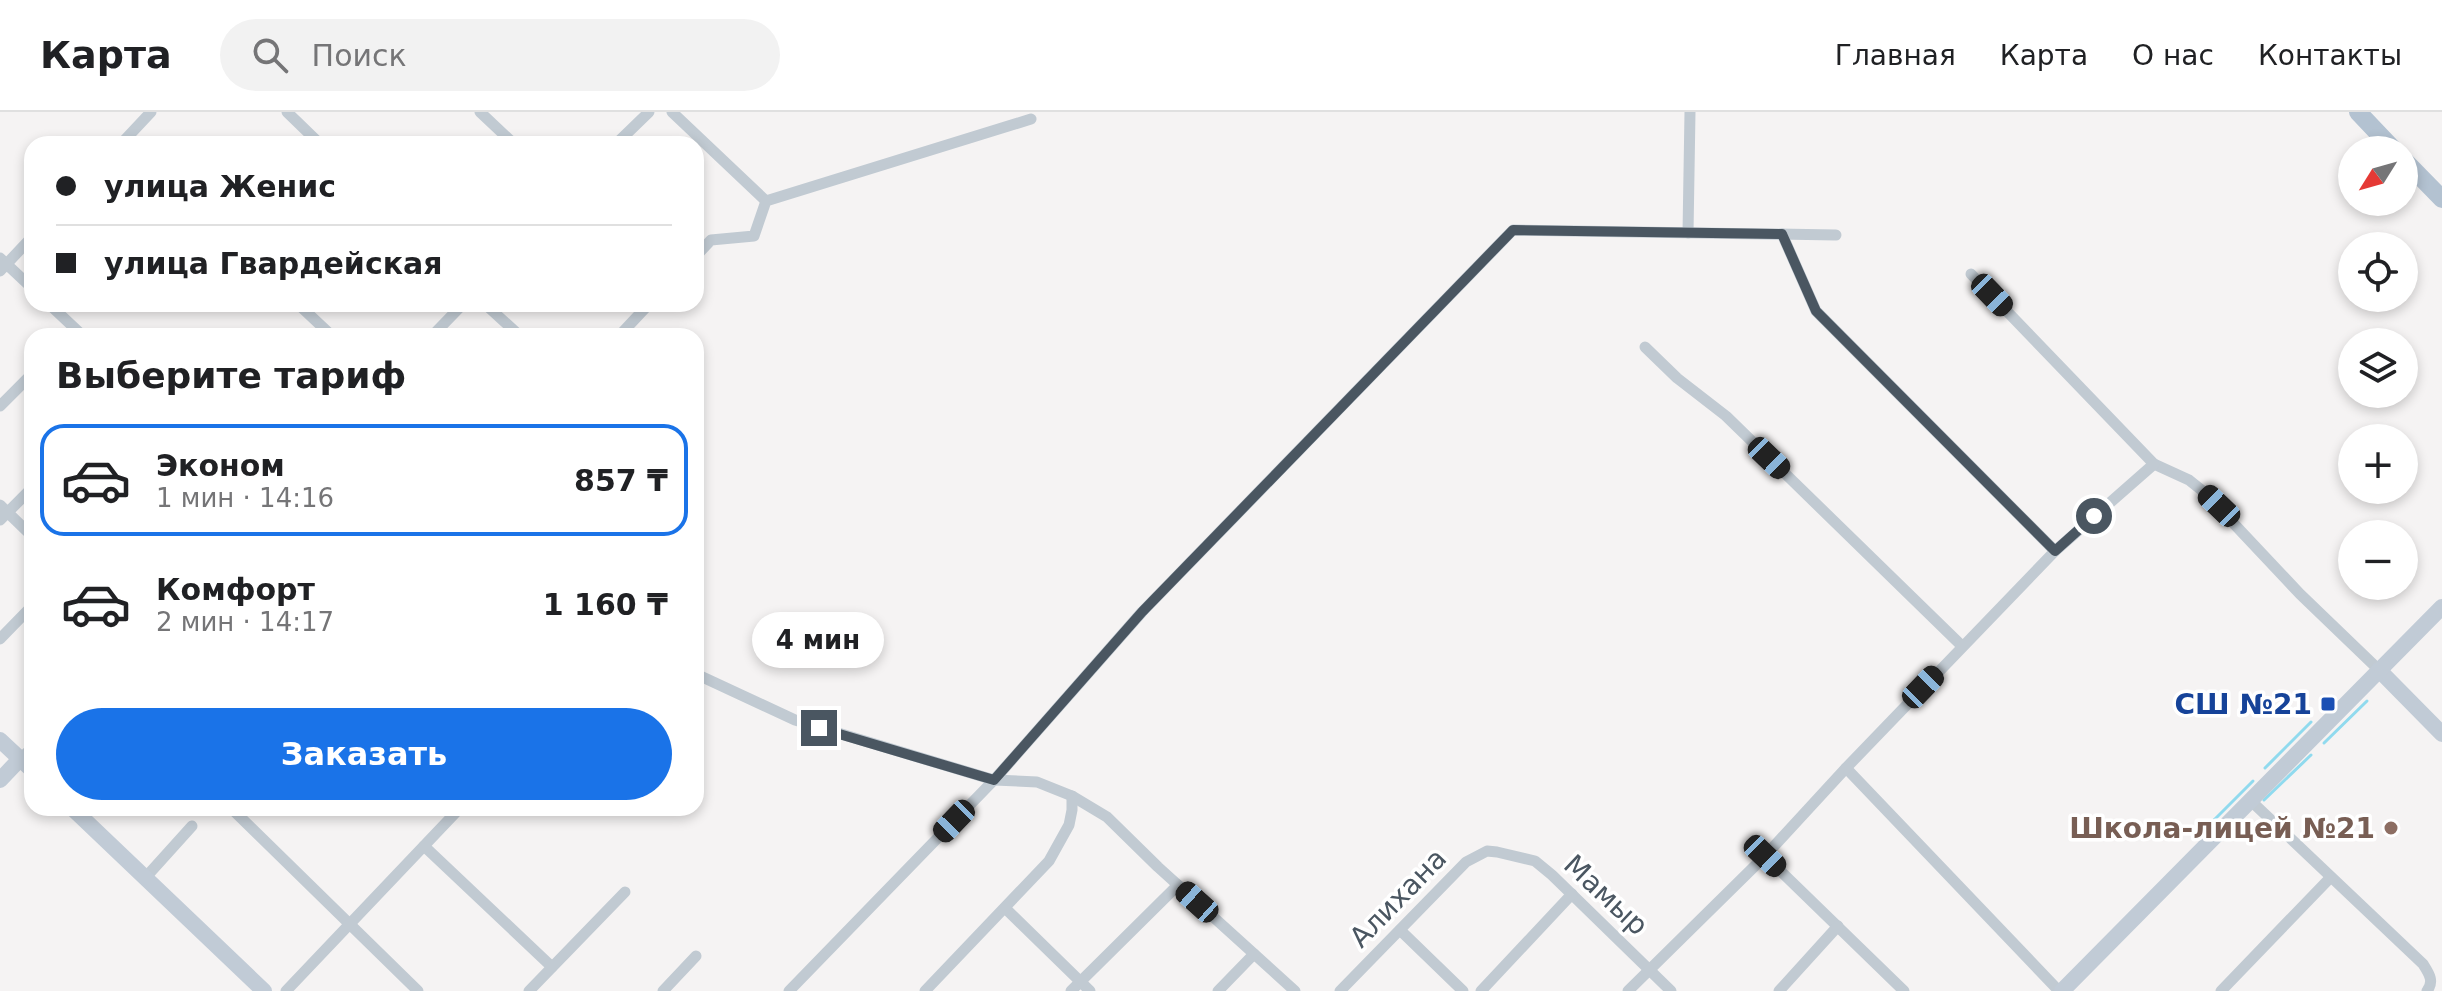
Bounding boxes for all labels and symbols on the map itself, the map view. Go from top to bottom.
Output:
north arrow [2338,136,2418,216]
car [1967,269,2017,321]
car [1743,433,1795,483]
car [2193,481,2245,531]
route start [2076,498,2112,534]
callout: 4 мин [753,612,885,668]
car [1898,661,1948,713]
place label: СШ №21 [2174,688,2312,721]
marker: СШ №21 [2319,695,2337,713]
route end [801,710,837,746]
car [929,795,979,847]
place label: Школа-лицей №21 [2069,812,2375,845]
marker: Школа-лицей №21 [2382,819,2400,837]
car [1739,831,1791,881]
street label: Алихана [1343,842,1453,954]
street label: Мамыр [1557,848,1655,942]
car [1171,877,1223,927]

